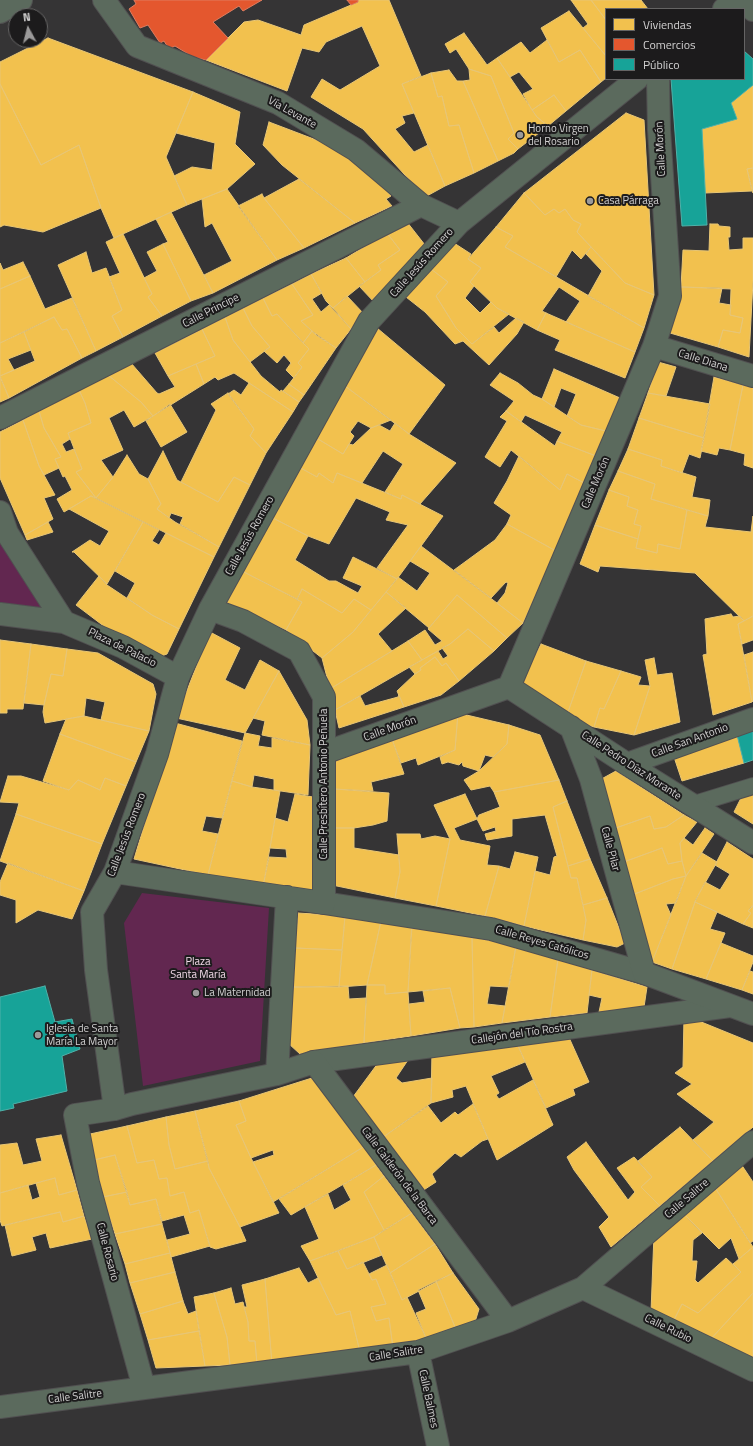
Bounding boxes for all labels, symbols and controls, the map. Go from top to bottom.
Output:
north arrow [8,8,48,48]
legend [605,8,745,80]
text: N [22,9,31,25]
text: Viviendas [643,15,691,34]
text: Comercios [643,35,696,54]
text: Público [643,55,680,74]
street label: Vía Levante [265,94,319,132]
street label: Calle Morón [653,121,669,177]
place label: Horno Virgen del Rosario [528,122,589,148]
marker: Horno Virgen del Rosario [515,130,525,140]
place label: Casa Párraga [598,194,659,208]
marker: Casa Párraga [585,196,595,206]
street label: Calle Jesús Romero [387,226,457,300]
street label: Calle Principe [180,291,242,331]
street label: Calle Diana [677,347,729,375]
street label: Calle Morón [579,455,613,511]
street label: Calle Jesús Romero [223,494,277,578]
street label: Plaza de Palacio [86,626,158,670]
street label: Calle Presbítero Antonio Peñuela [317,708,331,860]
street label: Calle Morón [362,713,418,745]
street label: Calle San Antonio [650,721,730,761]
street label: Calle Pedro Díaz Morante [579,729,683,803]
street label: Calle Jesús Romero [105,791,149,879]
street label: Calle Pilar [598,825,622,873]
street label: Calle Reyes Católicos [494,923,590,963]
park label: Plaza Santa María [170,955,226,981]
place label: La Maternidad [204,986,271,1000]
marker: La Maternidad [191,988,201,998]
street label: Callejón del Tío Rostra [470,1020,574,1048]
place label: Iglesia de Santa María La Mayor [46,1022,118,1048]
marker: Iglesia de Santa María La Mayor [33,1030,43,1040]
street label: Calle Calderón de la Barca [358,1125,440,1227]
street label: Calle Salitre [662,1176,712,1222]
street label: Calle Rosario [93,1221,121,1283]
street label: Calle Rubio [642,1312,694,1346]
street label: Calle Salitre [368,1343,424,1365]
street label: Calle Balmes [415,1369,441,1429]
street label: Calle Salitre [47,1387,103,1407]

